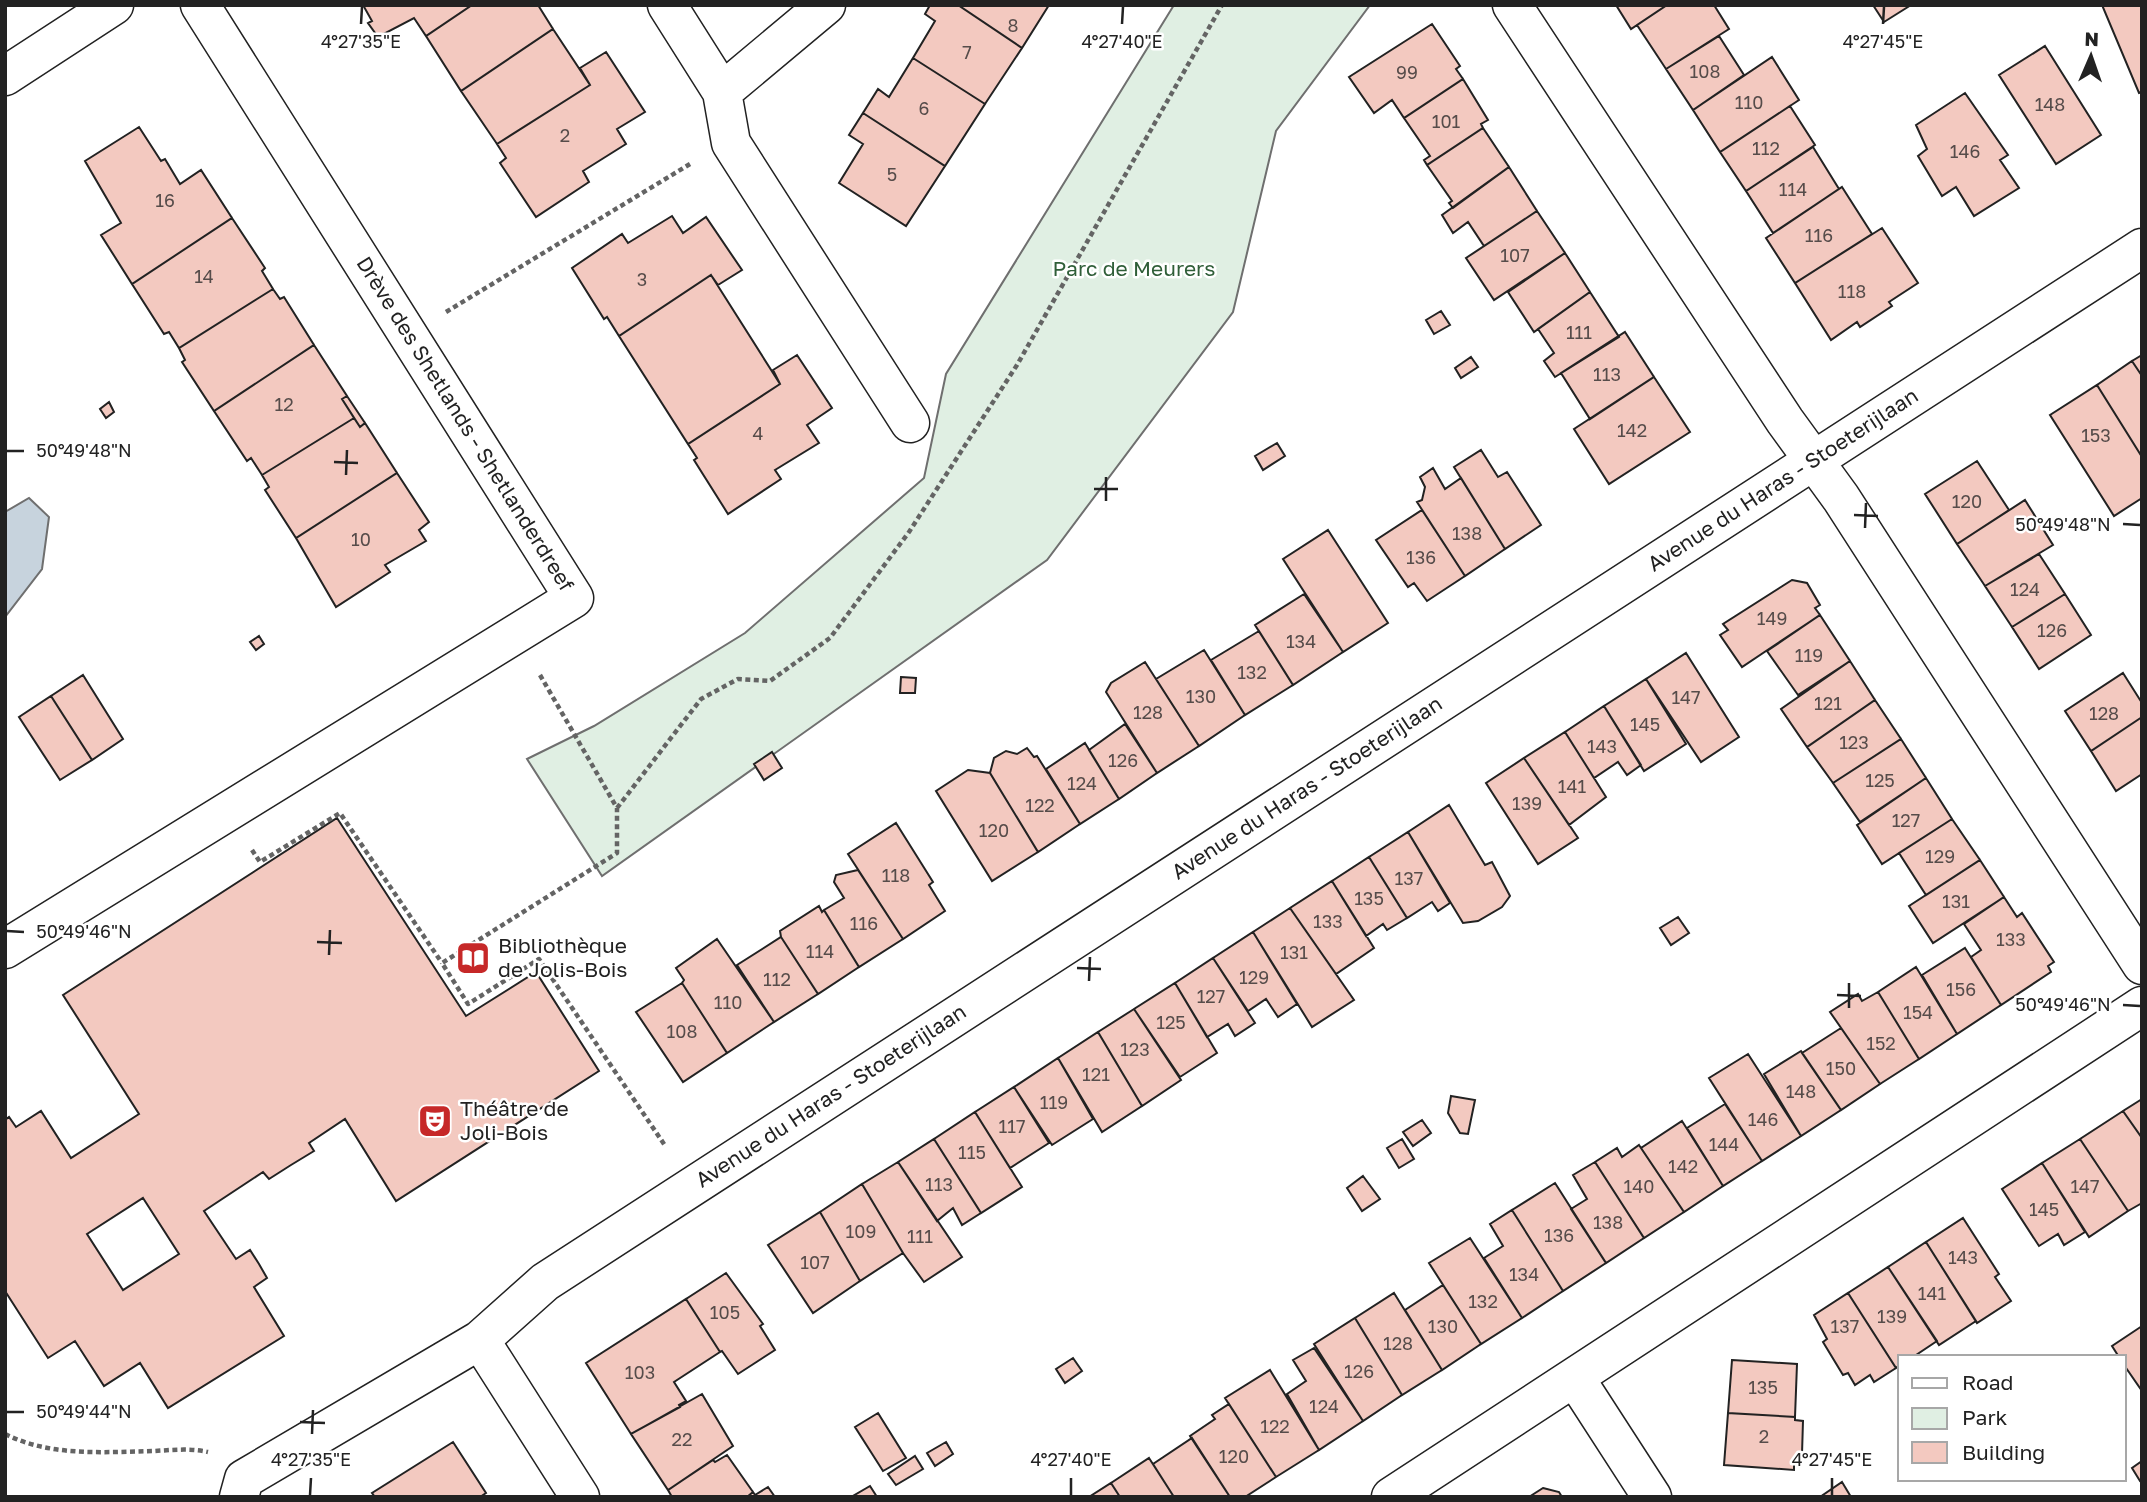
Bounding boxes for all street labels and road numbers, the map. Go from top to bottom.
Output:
street label: Drève des Shetlands - Shetlanderdreef [352,251,580,596]
street label: Avenue du Haras - Stoeterijlaan [1642,382,1923,576]
street label: Avenue du Haras - Stoeterijlaan [1166,690,1447,884]
street label: Avenue du Haras - Stoeterijlaan [690,998,971,1192]

